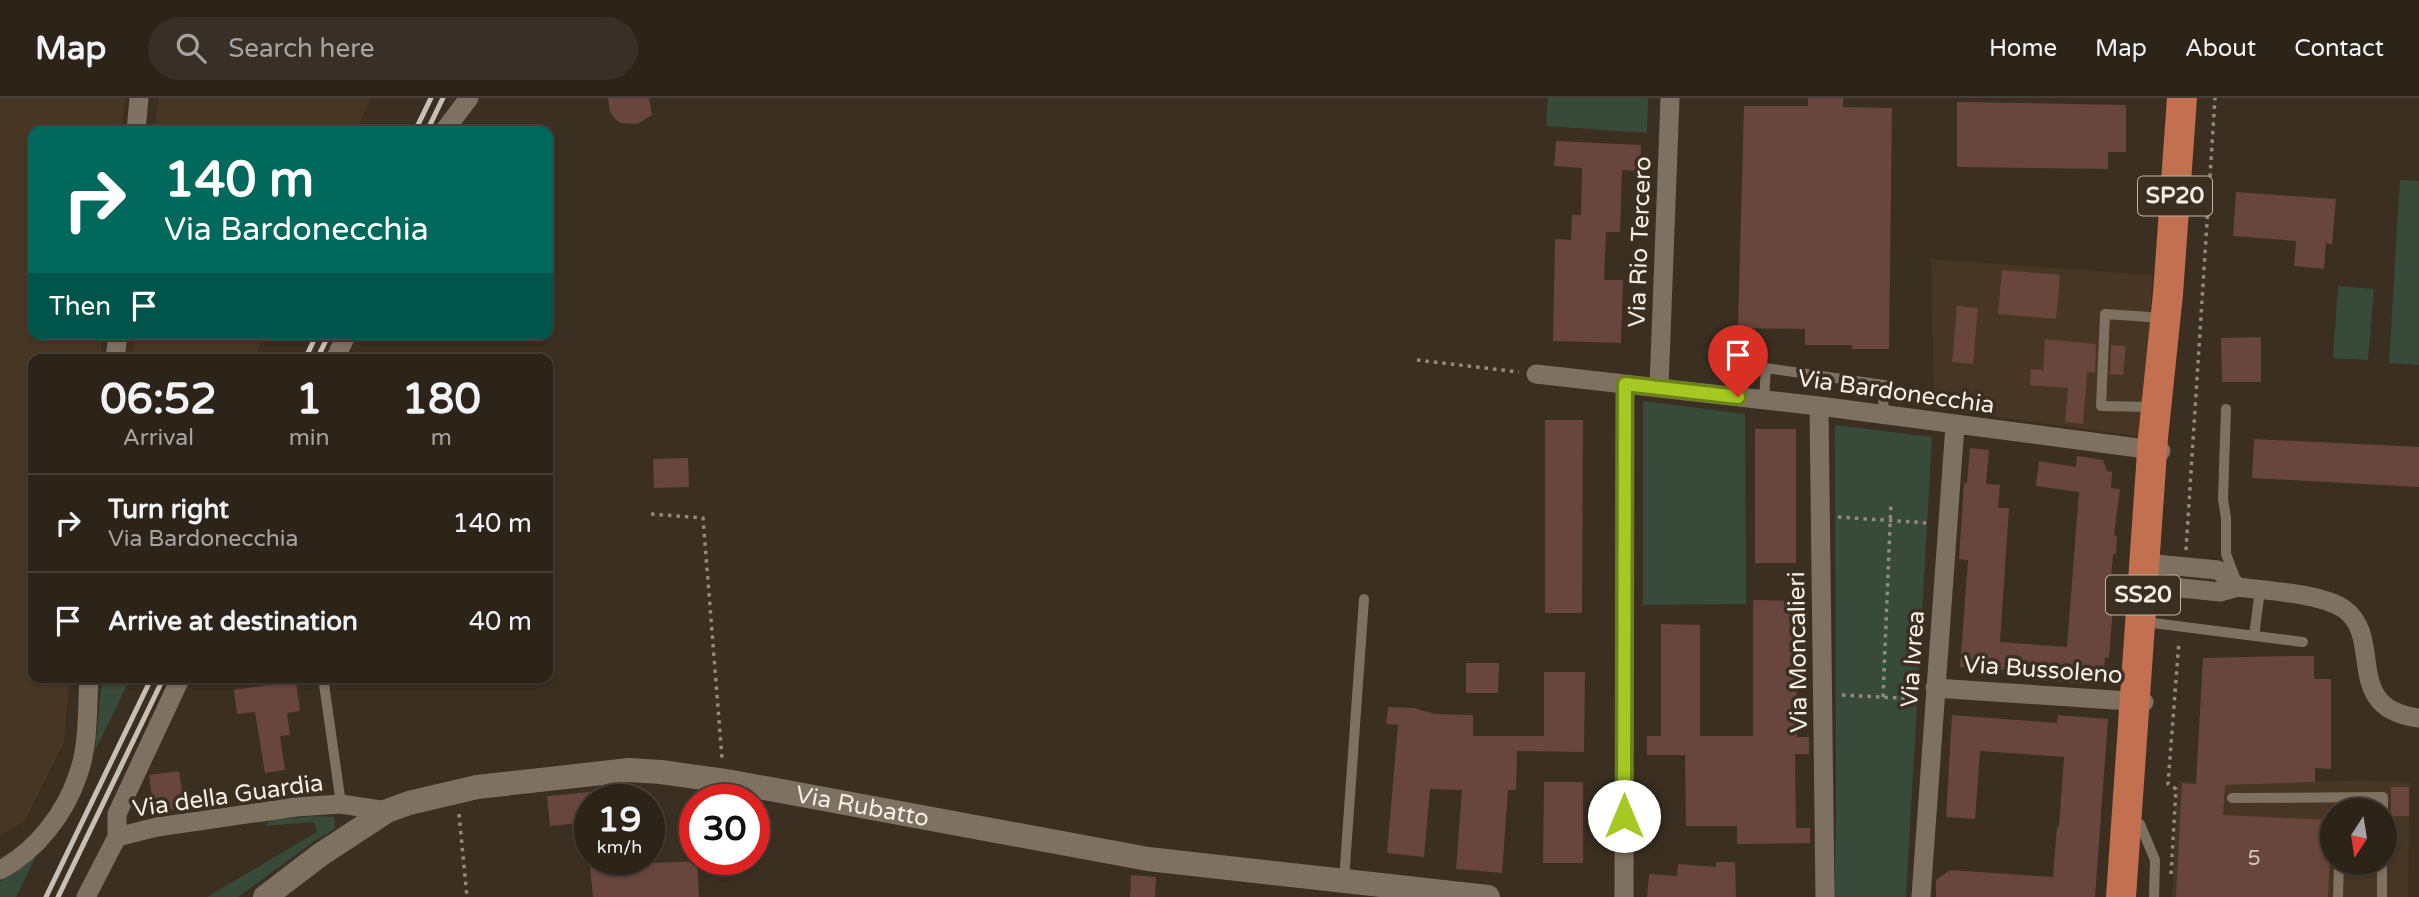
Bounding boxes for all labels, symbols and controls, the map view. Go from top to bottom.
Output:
search box [148,17,638,80]
text: Map [35,29,106,68]
icon: search [172,29,210,67]
text: Search here [228,33,374,64]
text: Home [1989,34,2057,63]
text: Map [2095,34,2147,63]
text: About [2185,34,2256,63]
text: Contact [2294,34,2384,63]
text: 140 m [164,151,314,210]
icon: right [49,154,140,245]
street label: Via Rio Tercero [1623,156,1657,328]
road number: SP20 [2138,176,2212,216]
text: Via Bardonecchia [164,211,429,249]
icon: arrive [125,287,163,325]
text: Then [49,291,111,322]
pin [1708,325,1768,397]
icon: arrive [1719,336,1757,374]
street label: Via Bardonecchia [1796,364,1996,420]
text: 06:52 [100,374,217,425]
text: 1 [296,374,322,425]
text: 180 [402,374,481,425]
text: Arrival [123,424,194,452]
text: min [289,424,330,452]
text: m [431,424,452,452]
text: Turn right [108,494,229,525]
icon: right [49,504,87,542]
text: 140 m [452,508,532,539]
text: Via Bardonecchia [108,525,298,553]
street label: Via Moncalieri [1782,571,1814,733]
road number: SS20 [2106,575,2180,614]
icon: arrive [49,602,87,640]
text: Arrive at destination [108,606,358,637]
text: 40 m [469,606,532,637]
street label: Via Ivrea [1895,609,1931,709]
street label: Via Bussoleno [1962,650,2124,690]
street label: Via della Guardia [131,768,325,824]
position arrow [1587,779,1661,853]
street label: Via Rubatto [793,780,931,833]
speed limit sign: 30 [679,784,770,875]
north arrow [2320,798,2398,875]
map controls [2320,798,2397,875]
text: 19 [598,799,641,841]
text: km/h [597,836,642,858]
house number: 5 [2247,846,2261,871]

